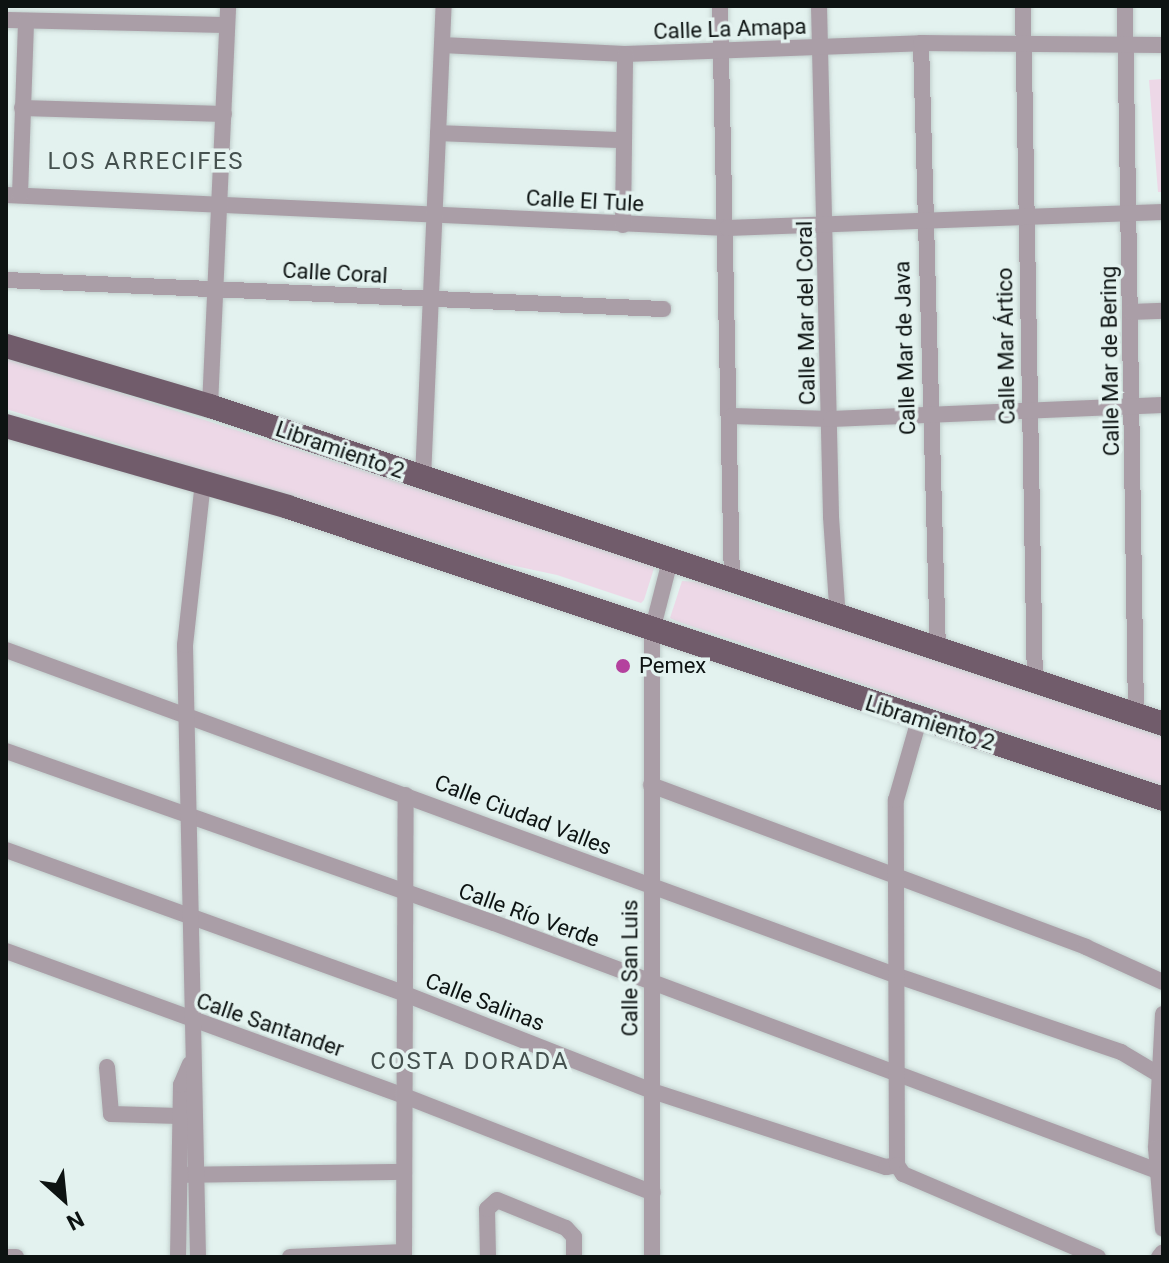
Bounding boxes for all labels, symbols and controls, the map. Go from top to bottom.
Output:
street label: Calle La Amapa [653,13,807,45]
district label: LOS ARRECIFES [47,148,245,176]
street label: Calle El Tule [525,185,645,217]
street label: Calle Mar del Coral [791,221,821,405]
street label: Calle Coral [282,257,388,289]
street label: Calle Mar de Java [889,261,921,435]
street label: Calle Mar de Bering [1095,266,1125,456]
street label: Calle Mar Ártico [991,267,1021,425]
street label: Libramiento 2 [272,416,408,484]
place label: Pemex [639,653,706,679]
marker: Pemex [614,657,632,675]
street label: Libramiento 2 [862,690,998,756]
street label: Calle Ciudad Valles [431,769,615,861]
street label: Calle Río Verde [455,877,603,953]
street label: Calle San Luis [617,900,643,1036]
street label: Calle Salinas [422,967,548,1037]
street label: Calle Santander [193,987,347,1063]
district label: COSTA DORADA [370,1048,570,1076]
north arrow [24,1159,104,1239]
text: N [63,1206,88,1235]

